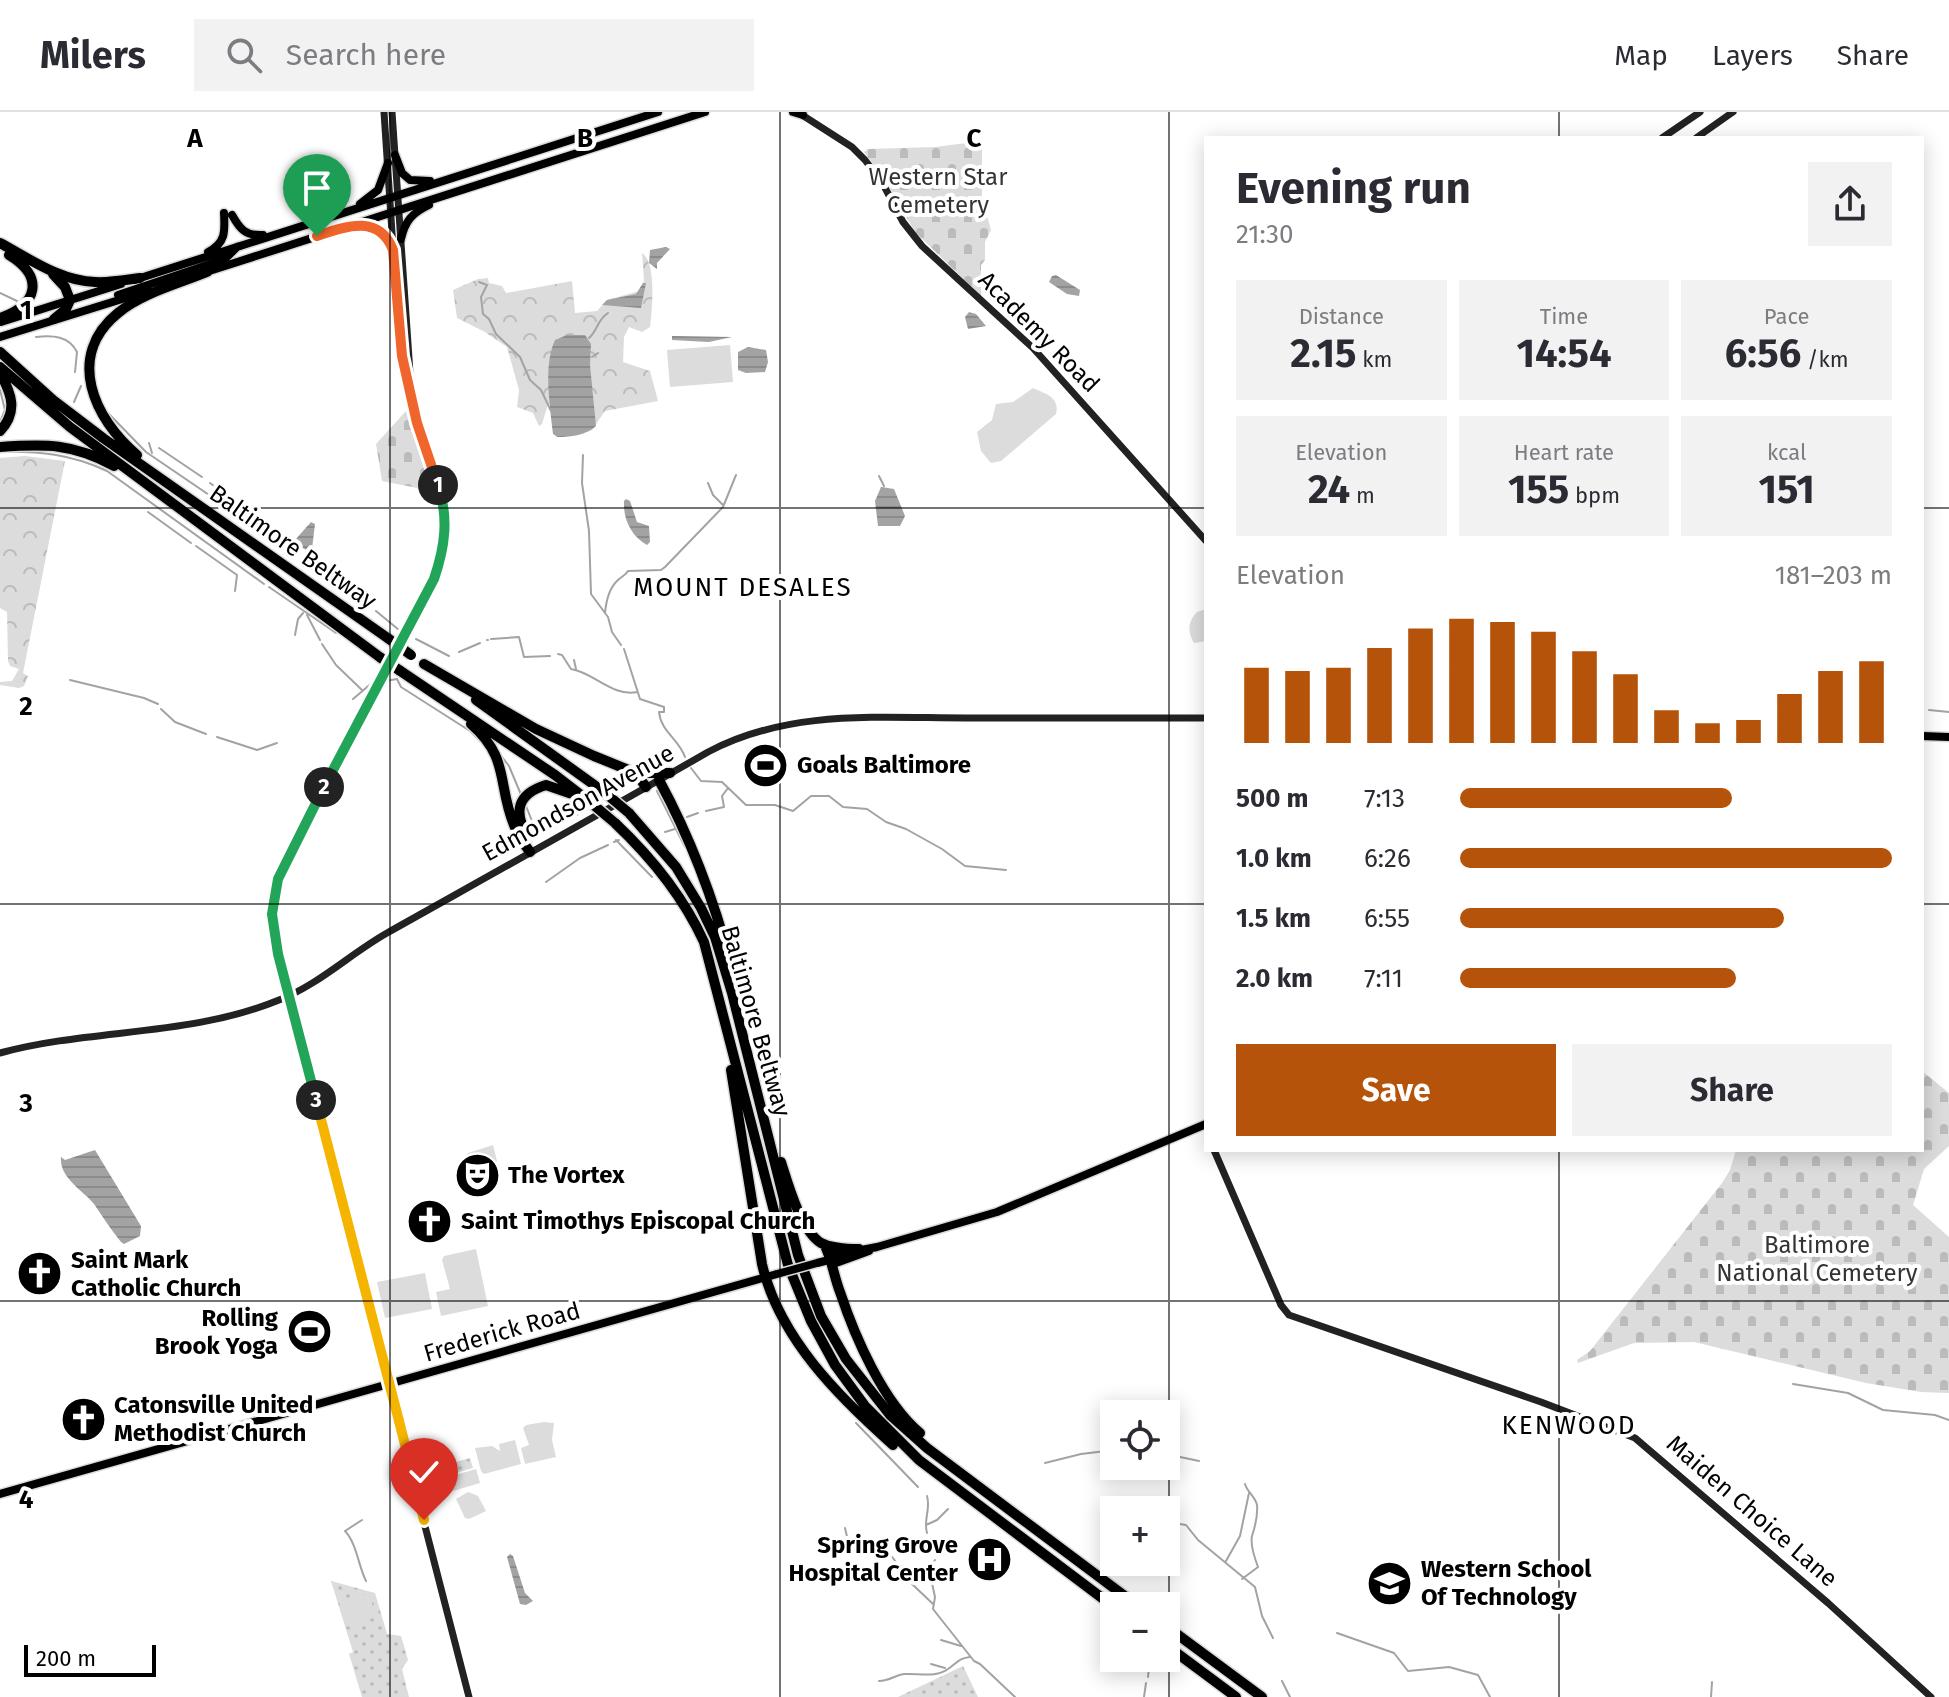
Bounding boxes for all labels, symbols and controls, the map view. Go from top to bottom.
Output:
search box [194,19,754,91]
text: Milers [40,32,146,78]
icon: search [222,33,266,77]
text: Search here [286,37,446,73]
text: Map [1614,39,1668,72]
text: Layers [1712,39,1793,72]
text: Share [1837,39,1909,72]
text: A [186,123,203,154]
text: B [577,123,593,154]
text: C [967,123,982,154]
pin [283,154,351,236]
text: Evening run [1236,162,1471,215]
button: share [1808,162,1892,246]
park label: Western Star Cemetery [869,163,1008,219]
icon: arrive [295,166,339,210]
text: 21:30 [1236,219,1293,250]
street label: Academy Road [973,266,1105,398]
text: 1 [20,295,32,326]
text: Distance [1299,303,1384,330]
text: Time [1540,303,1588,330]
text: Pace [1764,303,1809,330]
text: 2.15 [1290,330,1356,378]
text: 14:54 [1516,330,1612,378]
text: 6:56 [1725,330,1801,378]
text: km [1356,346,1392,373]
text: /km [1801,346,1849,373]
text: Elevation [1295,439,1387,466]
text: Heart rate [1514,439,1614,466]
text: kcal [1767,439,1806,466]
pin: 1 [418,465,458,505]
text: 24 [1308,466,1350,514]
text: 155 [1508,466,1569,514]
text: 151 [1759,466,1815,514]
text: 1 [433,471,443,498]
street label: Baltimore Beltway [204,479,382,615]
text: m [1350,482,1375,509]
text: bpm [1569,482,1620,509]
text: Elevation [1236,560,1345,591]
text: 181–203 m [1775,560,1892,591]
district label: MOUNT DESALES [633,572,853,603]
text: 2 [19,691,33,722]
street label: Edmondson Avenue [477,739,679,867]
sports icon: Goals Baltimore [742,741,790,789]
place label: Goals Baltimore [797,751,971,779]
pin: 2 [304,767,344,807]
text: 2 [318,773,330,800]
text: 500 m [1236,783,1309,814]
text: 7:13 [1364,783,1405,814]
text: 1.0 km [1236,843,1312,874]
text: 6:26 [1364,843,1411,874]
text: 1.5 km [1236,903,1311,934]
text: 6:55 [1364,903,1410,934]
street label: Baltimore Beltway [715,922,797,1120]
text: 2.0 km [1236,963,1313,994]
text: 7:11 [1364,963,1403,994]
button: Save [1236,1044,1556,1136]
button: Share [1572,1044,1892,1136]
pin: 3 [296,1080,336,1120]
text: 3 [310,1086,322,1113]
text: 3 [18,1088,33,1119]
theatre icon: The Vortex [453,1151,501,1199]
place label: The Vortex [508,1161,625,1189]
church icon: Saint Timothys Episcopal Church [406,1197,454,1245]
place label: Saint Timothys Episcopal Church [461,1207,815,1235]
park label: Baltimore National Cemetery [1716,1231,1918,1287]
place label: Saint Mark Catholic Church [71,1246,241,1302]
church icon: Saint Mark Catholic Church [16,1250,64,1298]
street label: Frederick Road [421,1296,583,1368]
place label: Rolling Brook Yoga [155,1304,279,1360]
sports icon: Rolling Brook Yoga [285,1308,333,1356]
place label: Catonsville United Methodist Church [114,1391,313,1447]
church icon: Catonsville United Methodist Church [59,1395,107,1443]
map controls [1100,1400,1180,1672]
button: locate [1100,1400,1180,1480]
district label: KENWOOD [1501,1410,1637,1441]
street label: Maiden Choice Lane [1661,1429,1843,1593]
pin [390,1438,458,1520]
icon: check [402,1450,446,1494]
text: 4 [19,1484,34,1515]
button: + [1100,1496,1180,1576]
place label: Spring Grove Hospital Center [788,1531,958,1587]
hospital icon: Spring Grove Hospital Center [965,1535,1013,1583]
place label: Western School Of Technology [1421,1555,1592,1611]
school or university icon: Western School Of Technology [1366,1559,1414,1607]
button: − [1100,1592,1180,1672]
scale bar [24,1641,156,1677]
text: 200 m [36,1645,96,1672]

